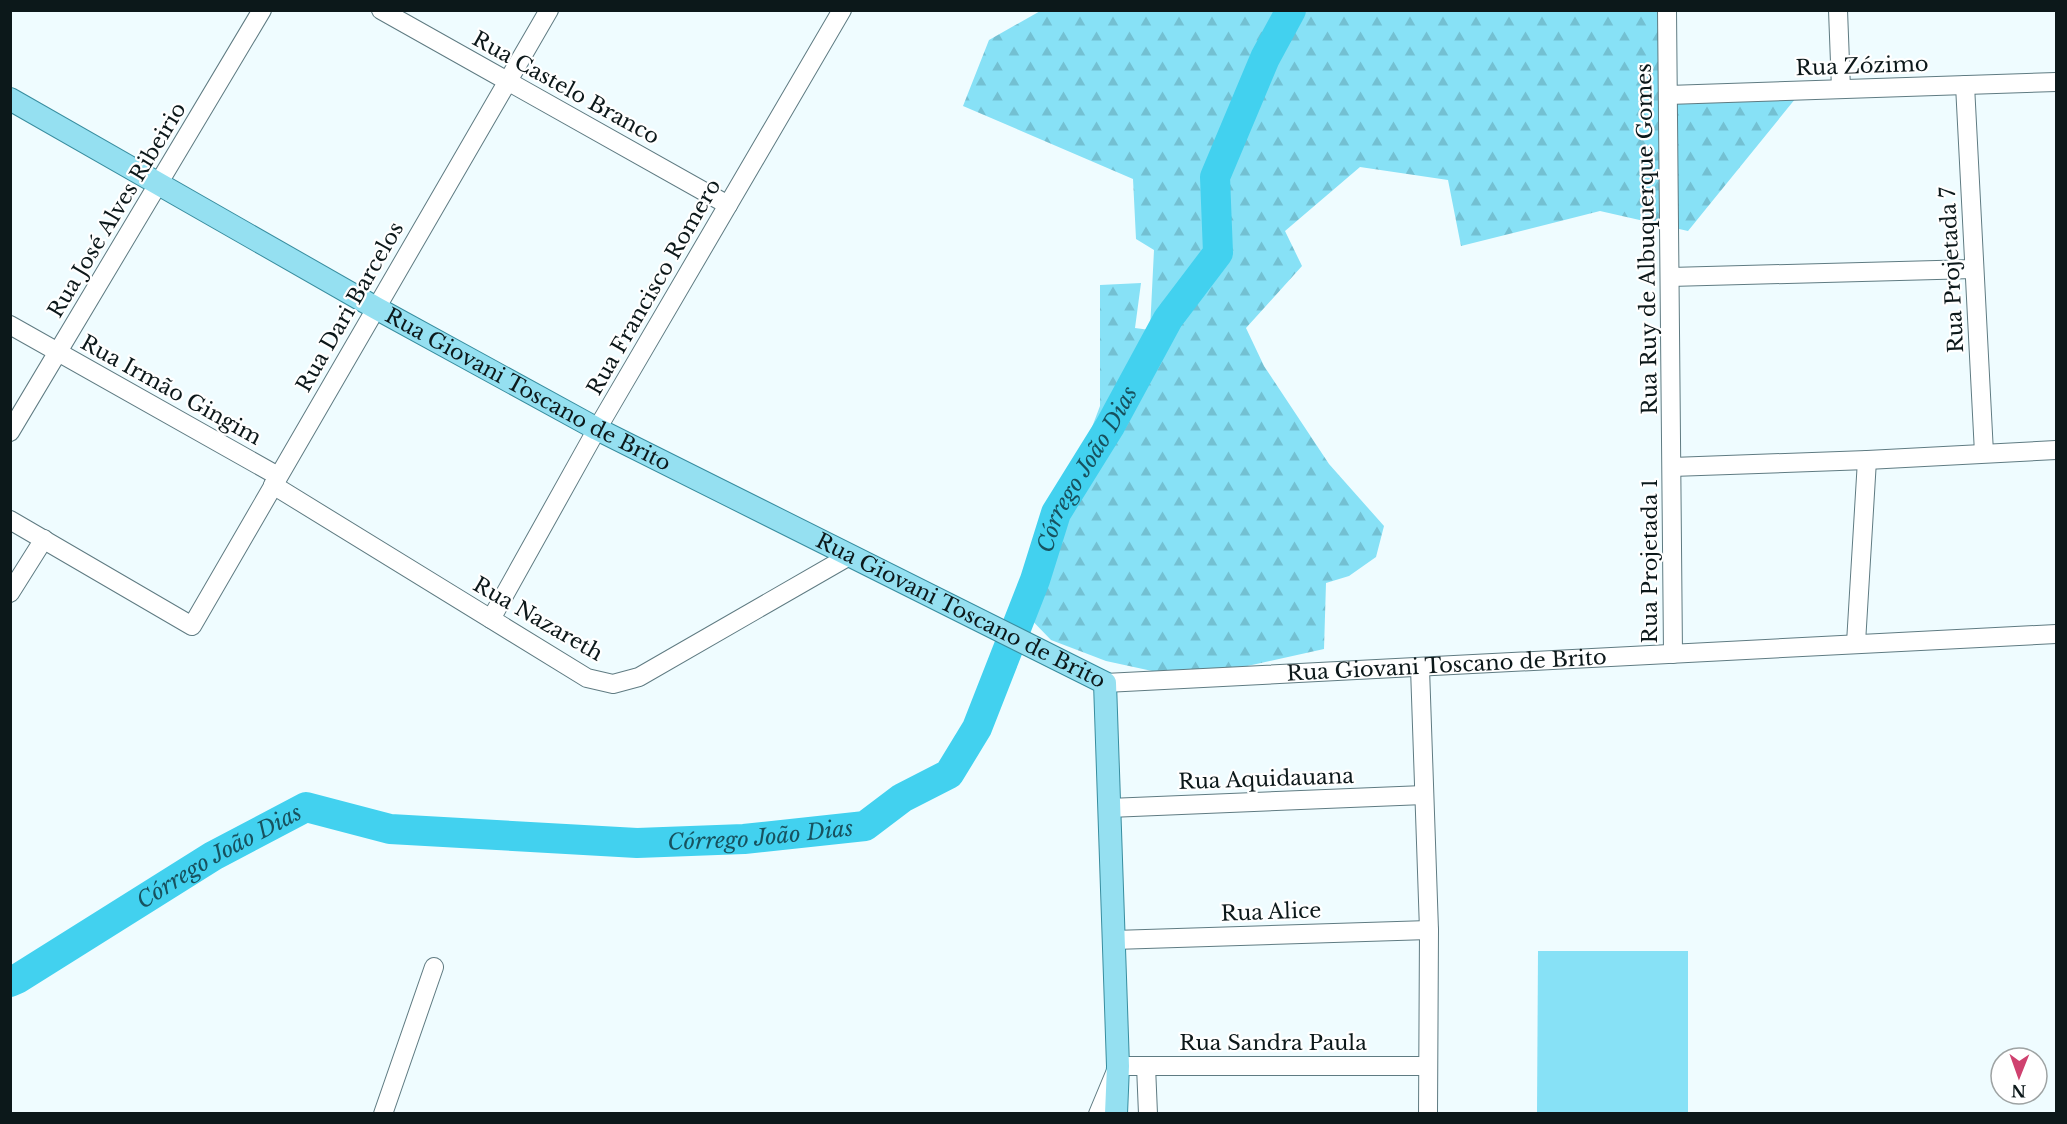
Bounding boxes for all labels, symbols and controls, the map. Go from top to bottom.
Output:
street label: Rua Castelo Branco [468,26,664,150]
street label: Rua Zózimo [1795,51,1929,81]
street label: Rua Ruy de Albuquerque Gomes [1631,63,1663,415]
street label: Rua José Alves Ribeirio [42,98,192,322]
street label: Rua Francisco Romero [581,174,727,400]
street label: Rua Projetada 7 [1935,186,1969,354]
street label: Rua Dari Barcelos [291,217,409,397]
street label: Rua Giovani Toscano de Brito [381,303,675,477]
street label: Rua Irmão Gingim [76,329,266,451]
water label: Córrego João Dias [1031,381,1143,556]
street label: Rua Projetada 1 [1637,479,1663,643]
street label: Rua Giovani Toscano de Brito [812,528,1110,694]
street label: Rua Nazareth [469,571,607,667]
street label: Rua Giovani Toscano de Brito [1286,644,1607,687]
street label: Rua Aquidauana [1178,763,1355,795]
water label: Córrego João Dias [131,798,306,914]
water label: Córrego João Dias [667,814,854,855]
street label: Rua Alice [1220,897,1322,927]
street label: Rua Sandra Paula [1179,1030,1367,1056]
north arrow [1989,1046,2049,1106]
text: N [2011,1081,2026,1101]

